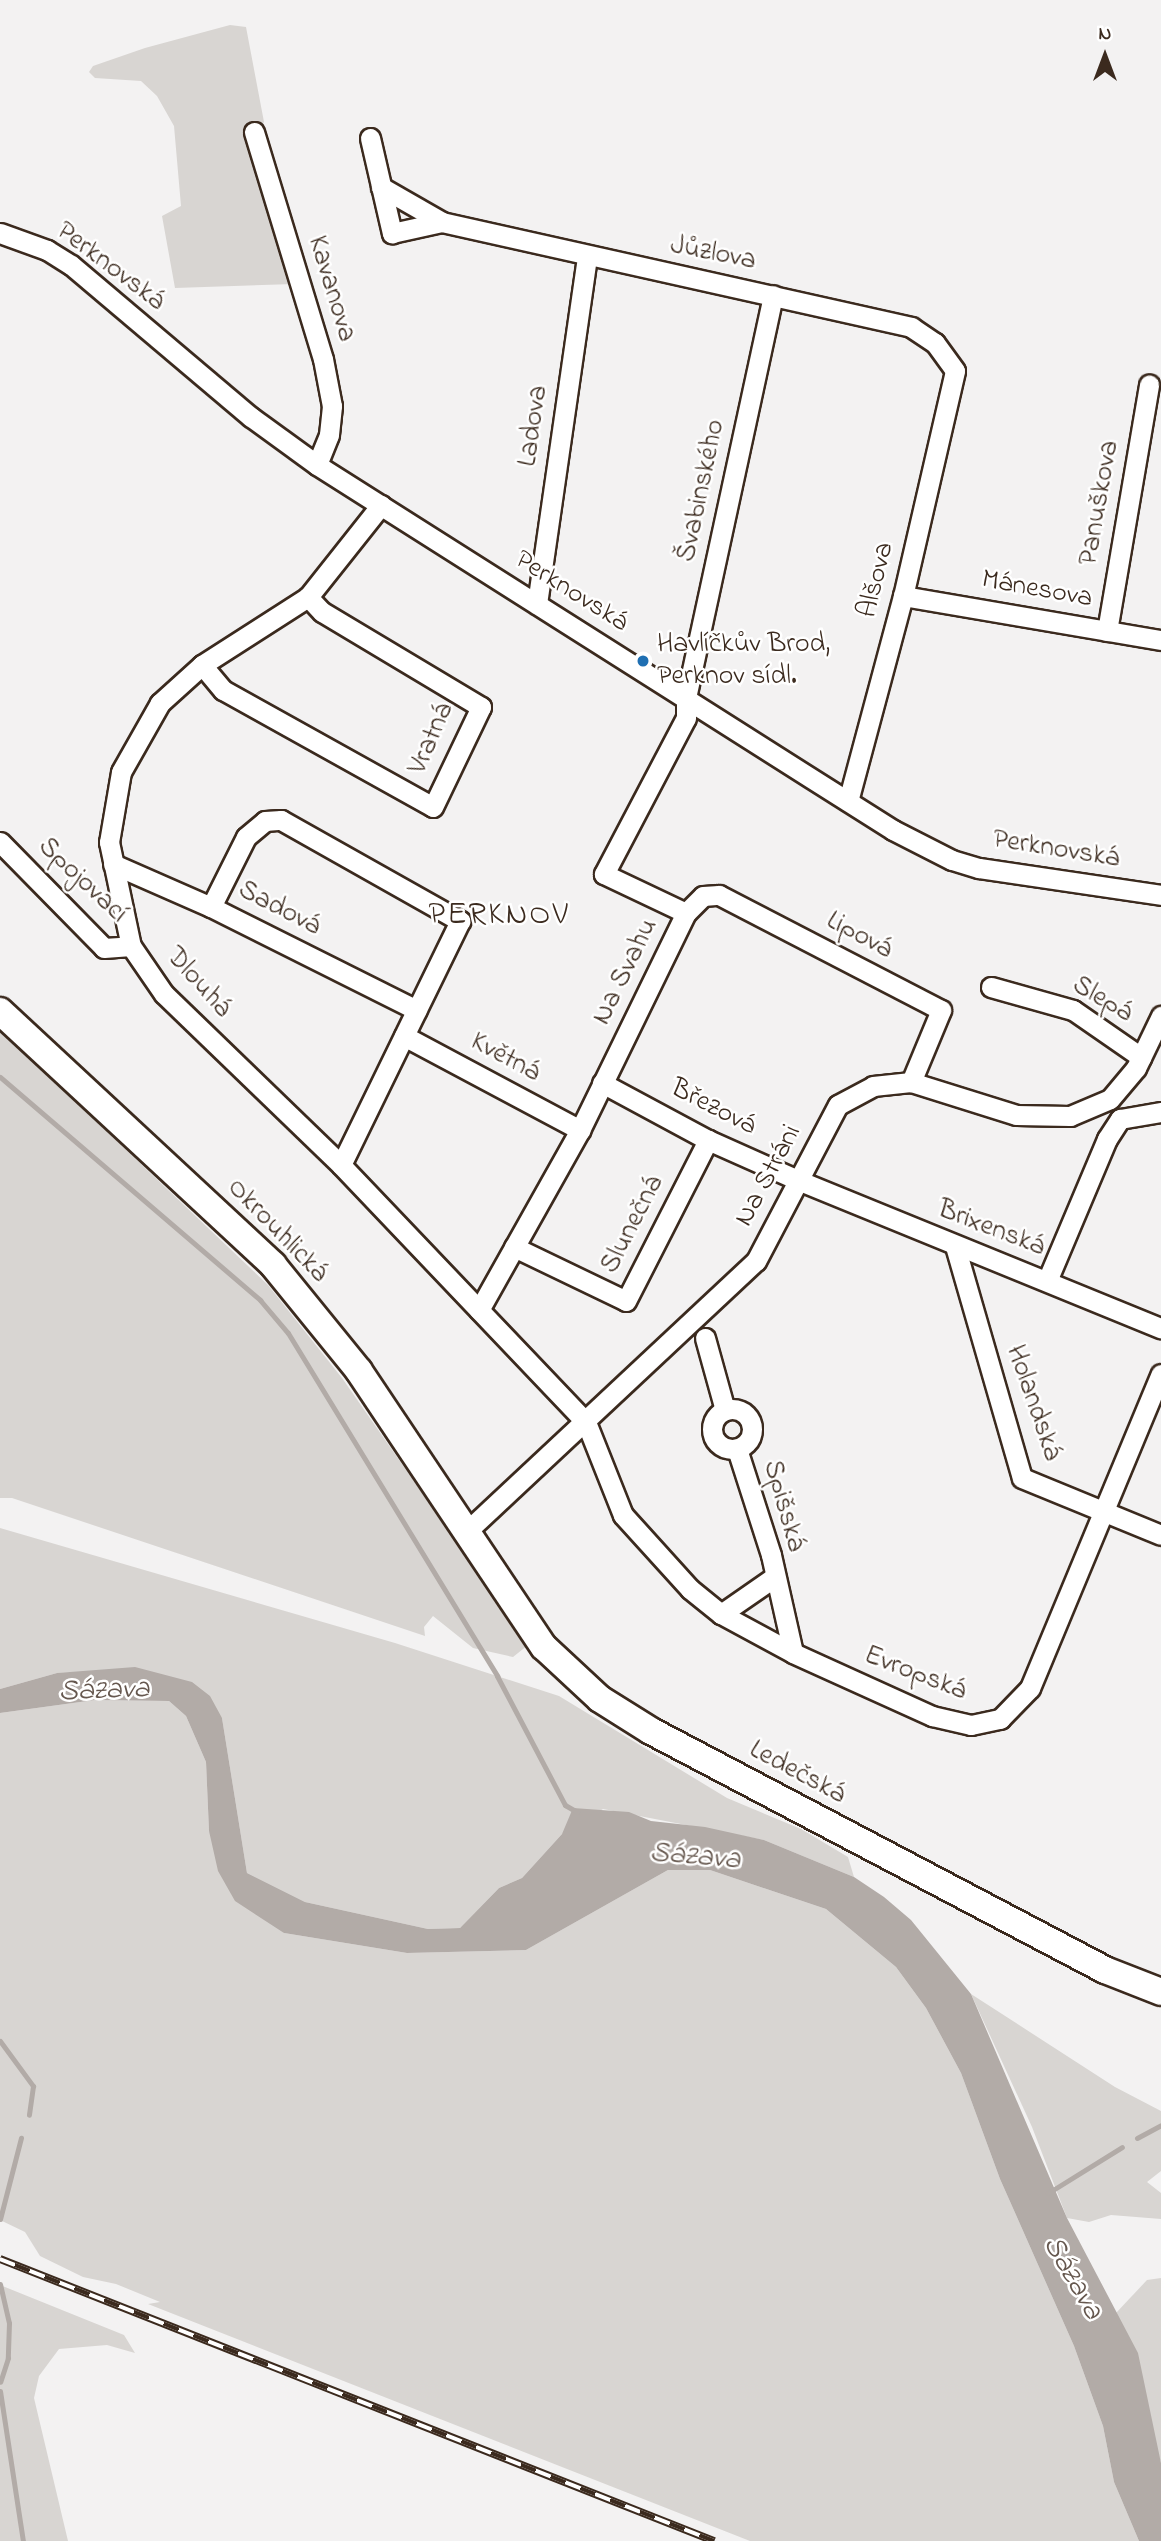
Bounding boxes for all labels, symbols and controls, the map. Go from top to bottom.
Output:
north arrow [1070,21,1140,91]
text: N [1099,21,1111,48]
street label: Perknovská [49,215,171,319]
street label: Jůzlova [667,229,759,279]
street label: Kavanova [299,232,363,346]
street label: Ladova [512,383,556,469]
street label: Švabinského [671,417,733,565]
street label: Panuškova [1072,438,1128,568]
street label: Alšova [851,539,903,621]
street label: Perknovská [508,544,634,640]
street label: Mánesova [979,564,1095,616]
place label: Havlíčkův Brod, Perknov sídl. [657,628,830,694]
marker: Havlíčkův Brod, Perknov sídl. [635,653,651,669]
street label: Vratná [402,698,462,780]
street label: Perknovská [990,823,1122,877]
street label: Spojovací [30,831,134,931]
street label: Sadová [232,874,326,944]
district label: PERKNOV [429,897,569,935]
street label: Lipová [820,905,898,967]
street label: Na Svahu [586,913,666,1031]
street label: Dlouhá [158,941,238,1025]
street label: Slepá [1066,969,1138,1031]
street label: Květná [464,1026,546,1090]
street label: Březová [665,1072,761,1144]
street label: Na Stráni [728,1120,810,1232]
street label: Slunečná [594,1170,672,1280]
street label: Okrouhlická [219,1172,335,1290]
street label: Brixenská [933,1193,1049,1265]
street label: Holandská [998,1341,1068,1465]
street label: Spišská [754,1457,812,1555]
street label: Evropská [859,1639,971,1709]
water label: Sázava [58,1671,150,1711]
street label: Ledečská [743,1734,851,1812]
water label: Sázava [648,1835,742,1879]
water label: Sázava [1034,2230,1110,2326]

